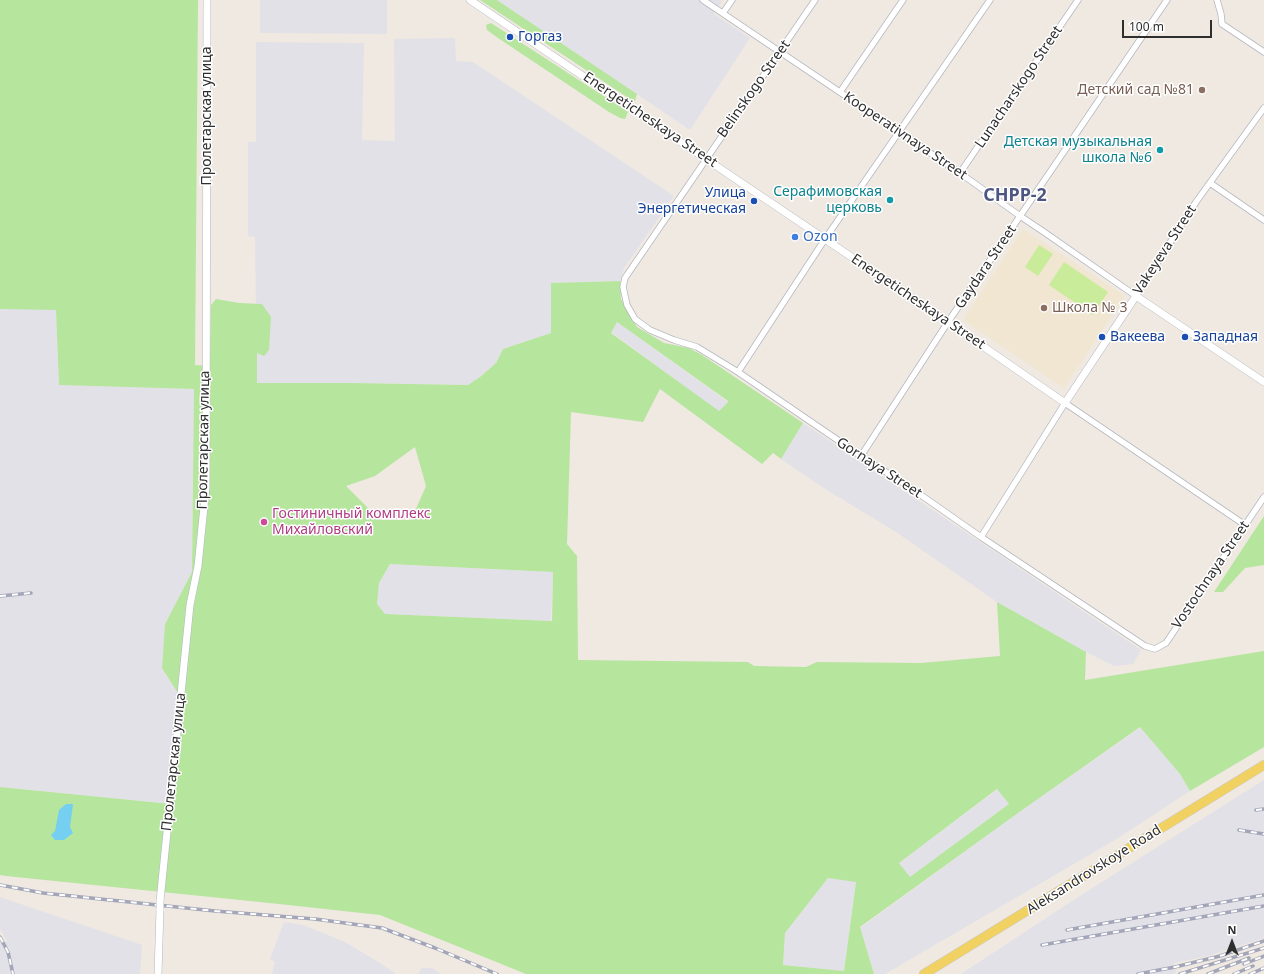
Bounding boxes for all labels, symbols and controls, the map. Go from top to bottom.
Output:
scale bar [1124,12,1214,38]
text: 100 m [1129,18,1164,35]
street label: Lunacharskogo Street [972,23,1066,151]
place label: Горгаз [518,29,562,45]
marker: Горгаз [505,32,515,42]
street label: Belinskogo Street [714,37,794,141]
street label: Пролетарская улица [199,47,215,185]
street label: Energeticheskaya Street [580,69,720,171]
place label: Детский сад №81 [1077,82,1194,98]
marker: Детский сад №81 [1197,85,1207,95]
street label: Kooperativnaya Street [840,88,970,184]
place label: Детская музыкальная школа №6 [1004,134,1152,166]
marker: Детская музыкальная школа №6 [1155,145,1165,155]
place label: Серафимовская церковь [773,184,882,216]
place label: Улица Энергетическая [637,185,746,218]
district label: CHPP-2 [983,185,1047,207]
marker: Серафимовская церковь [885,195,895,205]
marker: Улица Энергетическая [749,196,759,206]
street label: Vakeyeva Street [1130,202,1200,298]
street label: Gaydara Street [952,222,1020,312]
place label: Ozon [803,229,838,245]
marker: Ozon [790,232,800,242]
street label: Energeticheskaya Street [848,251,988,353]
place label: Школа № 3 [1052,300,1128,316]
marker: Школа № 3 [1039,303,1049,313]
place label: Вакеева [1110,329,1165,345]
place label: Западная [1193,329,1258,345]
marker: Вакеева [1097,332,1107,342]
marker: Западная [1180,332,1190,342]
street label: Пролетарская улица [194,370,214,510]
street label: Gornaya Street [833,434,925,502]
place label: Гостиничный комплекс Михайловский [272,506,431,538]
marker: Гостиничный комплекс Михайловский [259,517,269,527]
street label: Vostochnaya Street [1169,518,1253,632]
street label: Пролетарская улица [158,692,190,832]
street label: Aleksandrovskoye Road [1024,822,1164,918]
north arrow [1212,922,1252,962]
text: N [1228,922,1236,937]

